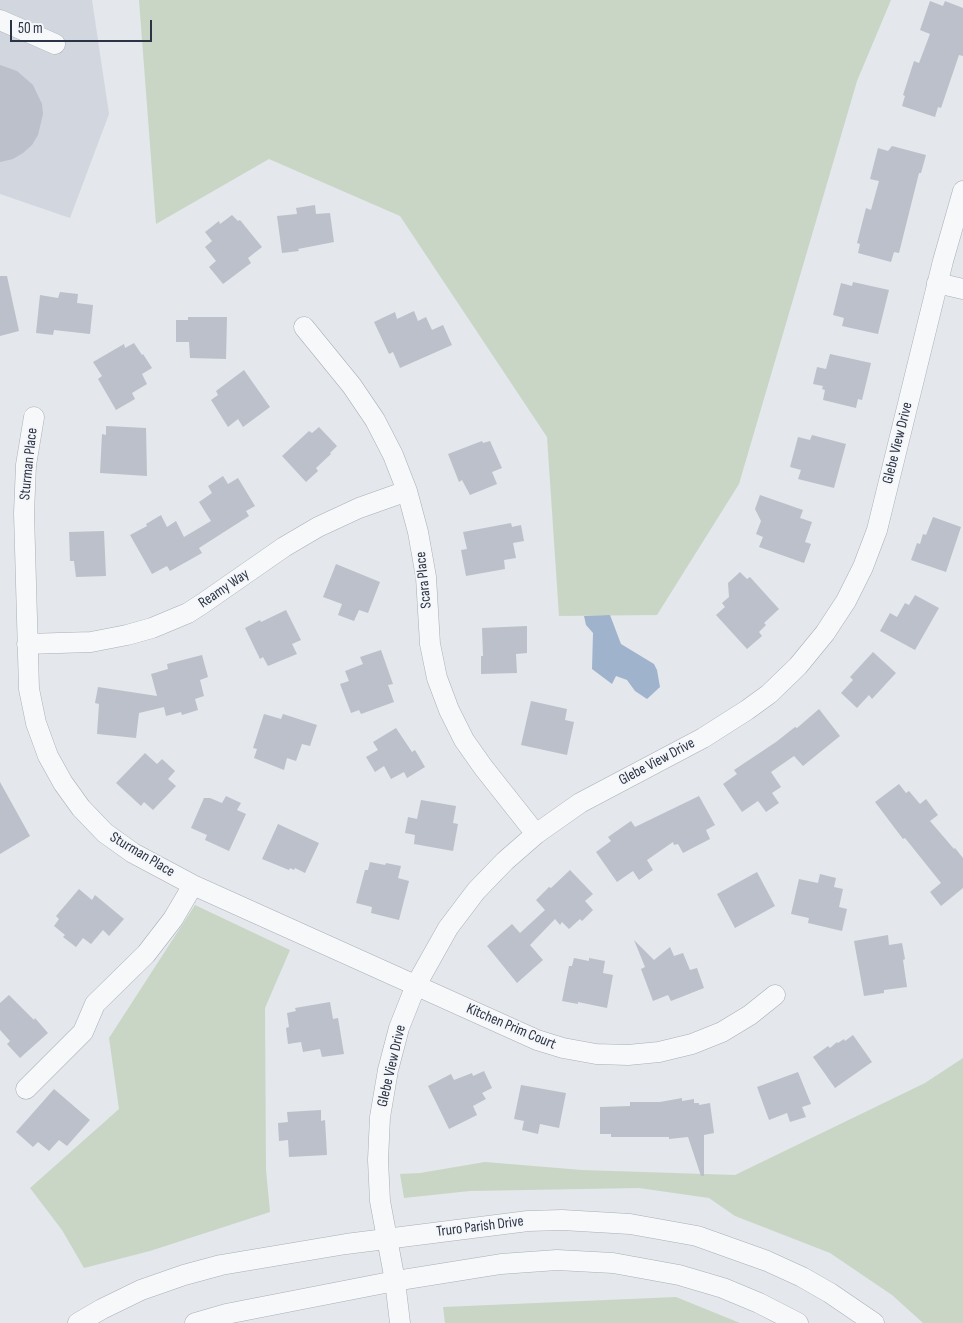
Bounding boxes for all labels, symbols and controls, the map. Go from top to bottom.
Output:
scale bar [12,10,155,42]
text: 50 m [18,19,43,38]
street label: Glebe View Drive [879,400,917,486]
street label: Sturman Place [16,427,42,501]
street label: Scara Place [412,551,436,609]
street label: Reamy Way [195,566,253,612]
street label: Glebe View Drive [616,734,698,790]
street label: Sturman Place [106,829,178,881]
street label: Kitchen Prim Court [464,1000,558,1054]
street label: Glebe View Drive [374,1023,410,1109]
street label: Truro Parish Drive [435,1213,525,1241]

